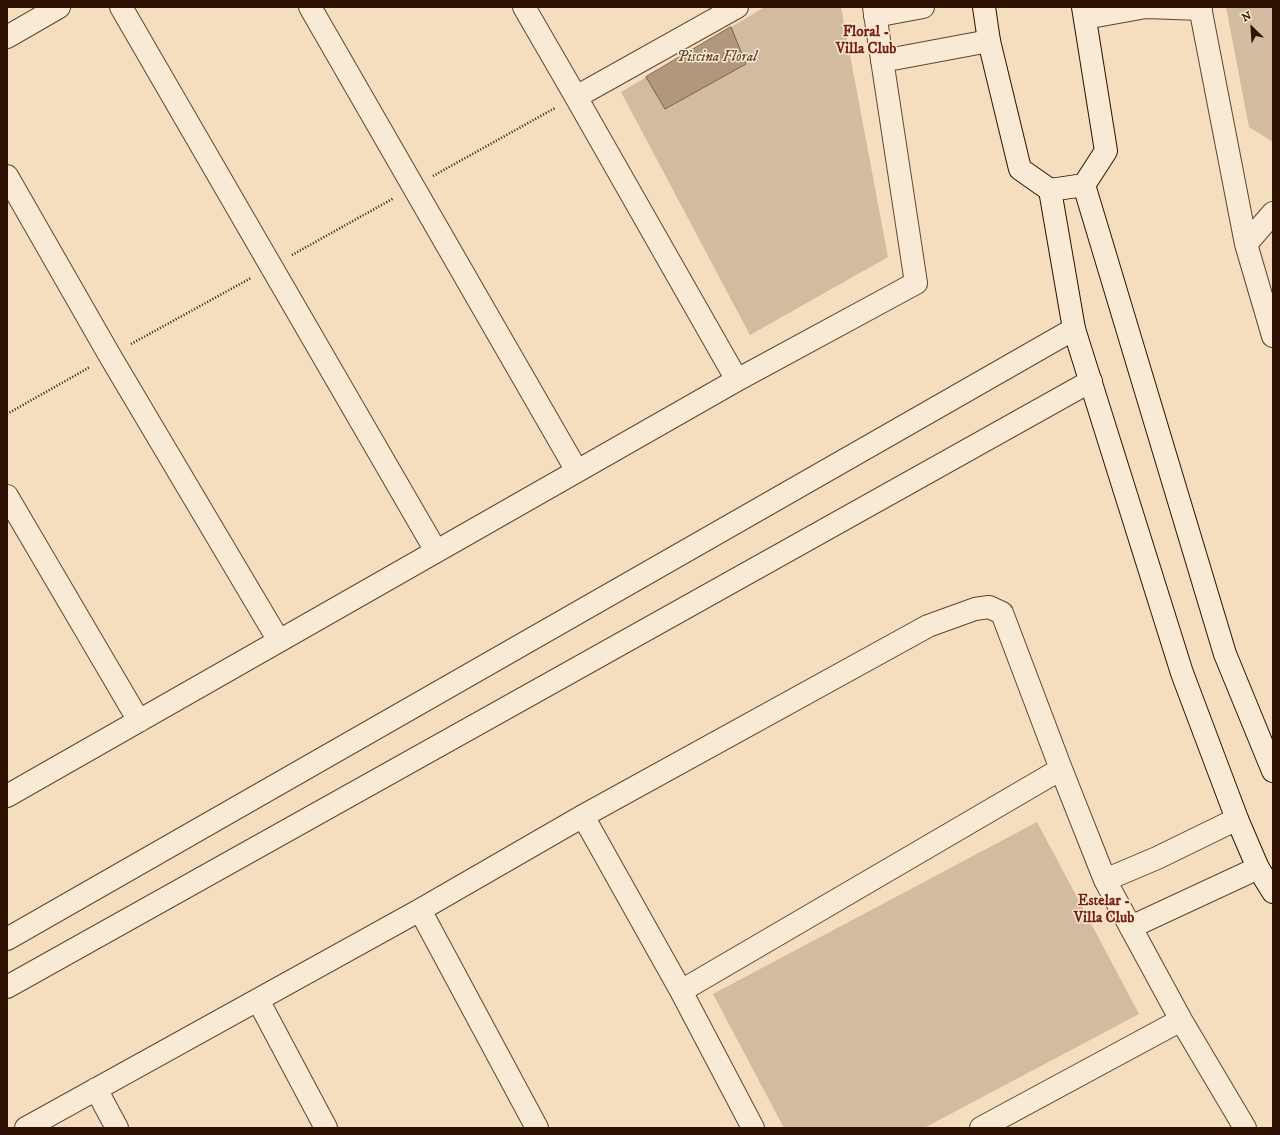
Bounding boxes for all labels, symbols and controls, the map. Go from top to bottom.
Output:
north arrow [1232,8,1272,48]
text: N [1240,9,1254,25]
district label: Floral - Villa Club [836,24,896,59]
water label: Piscina Floral [677,49,757,67]
district label: Estelar - Villa Club [1074,893,1134,928]

